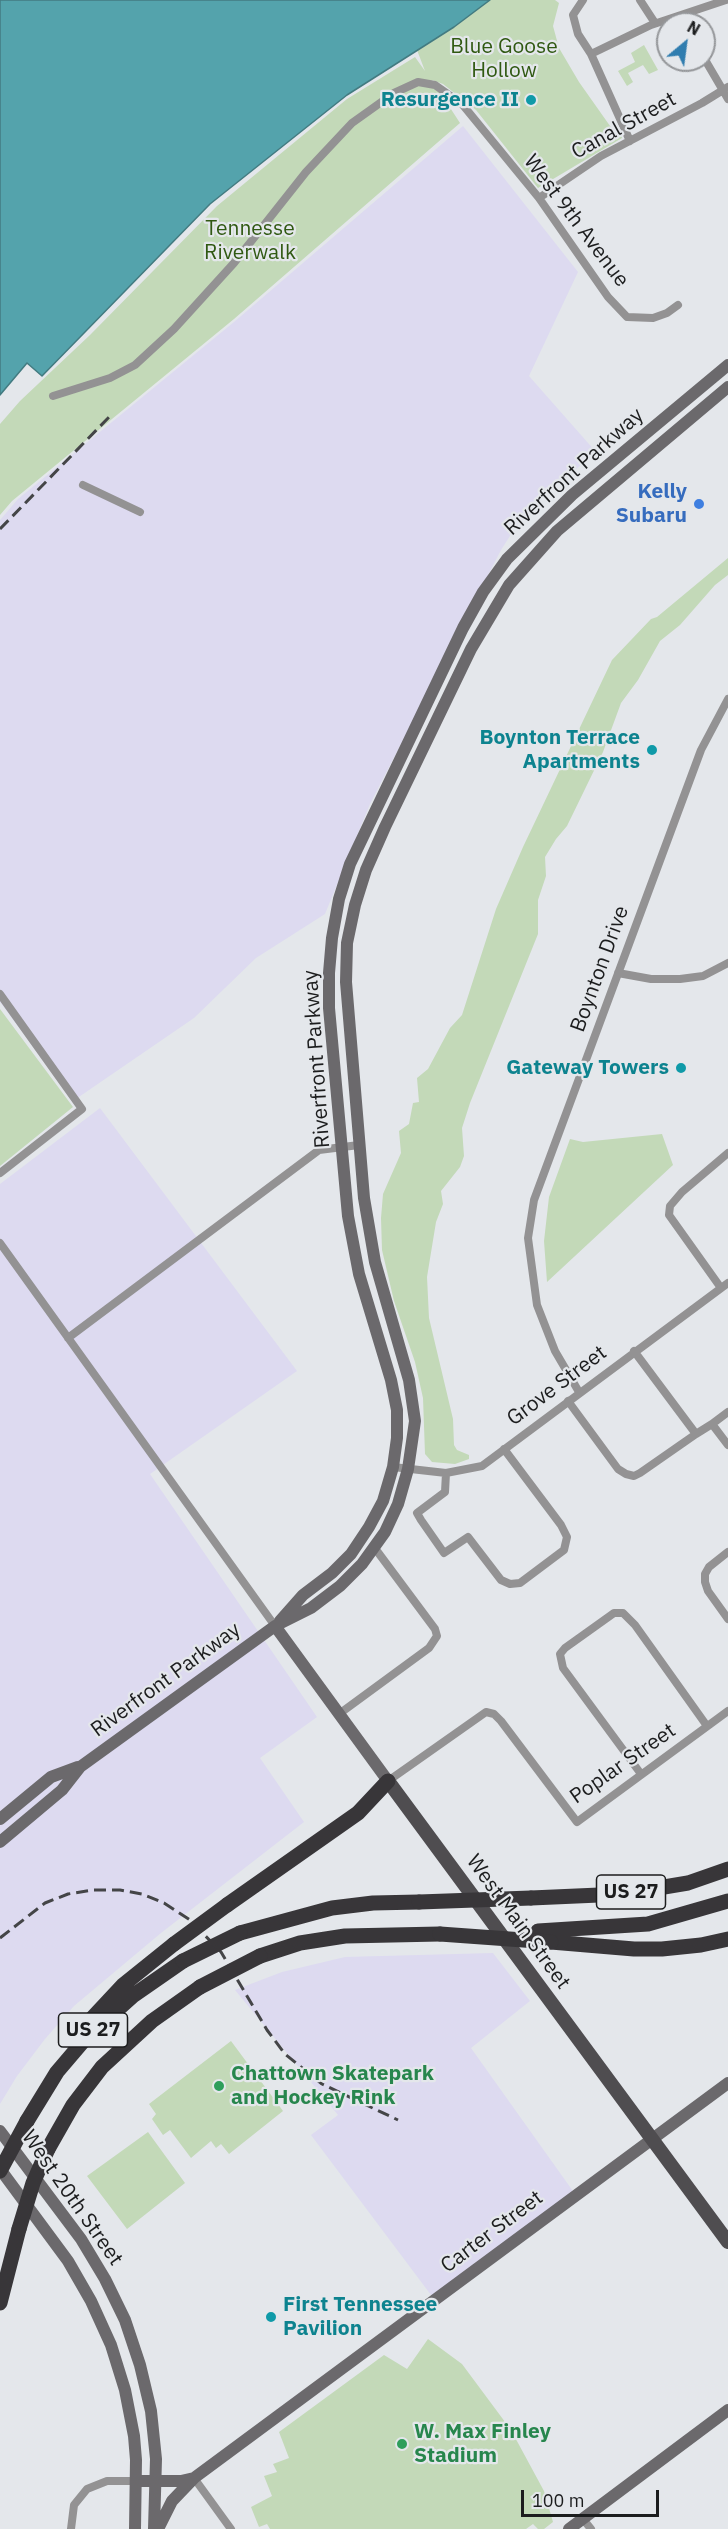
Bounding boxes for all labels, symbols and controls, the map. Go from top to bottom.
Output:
north arrow [656,12,716,72]
text: N [684,16,704,40]
park label: Blue Goose Hollow [450,34,558,84]
place label: Resurgence II [381,87,519,113]
street label: Canal Street [567,87,681,165]
marker: Resurgence II [524,93,538,107]
street label: West 9th Avenue [518,150,634,292]
park label: Tennesse Riverwalk [204,216,296,266]
street label: Riverfront Parkway [499,403,649,541]
place label: Kelly Subaru [616,479,687,529]
marker: Kelly Subaru [692,497,706,511]
place label: Boynton Terrace Apartments [479,725,640,775]
marker: Boynton Terrace Apartments [645,743,659,757]
street label: Boynton Drive [566,902,634,1036]
street label: Riverfront Parkway [298,969,336,1149]
place label: Gateway Towers [506,1055,669,1081]
marker: Gateway Towers [674,1061,688,1075]
street label: Grove Street [502,1340,612,1432]
street label: Riverfront Parkway [86,1617,246,1743]
street label: Poplar Street [565,1718,681,1810]
street label: West Main Street [461,1850,575,1994]
road number: US 27 [596,1875,666,1909]
road number: US 27 [58,2013,128,2047]
place label: Chattown Skatepark and Hockey Rink [231,2061,434,2111]
marker: Chattown Skatepark and Hockey Rink [212,2079,226,2093]
street label: West 20th Street [16,2125,128,2271]
street label: Carter Street [436,2185,548,2279]
place label: First Tennessee Pavilion [283,2292,437,2342]
marker: First Tennessee Pavilion [264,2310,278,2324]
place label: W. Max Finley Stadium [414,2419,551,2469]
marker: W. Max Finley Stadium [395,2437,409,2451]
scale bar [524,2478,662,2516]
text: 100 m [532,2489,584,2512]

